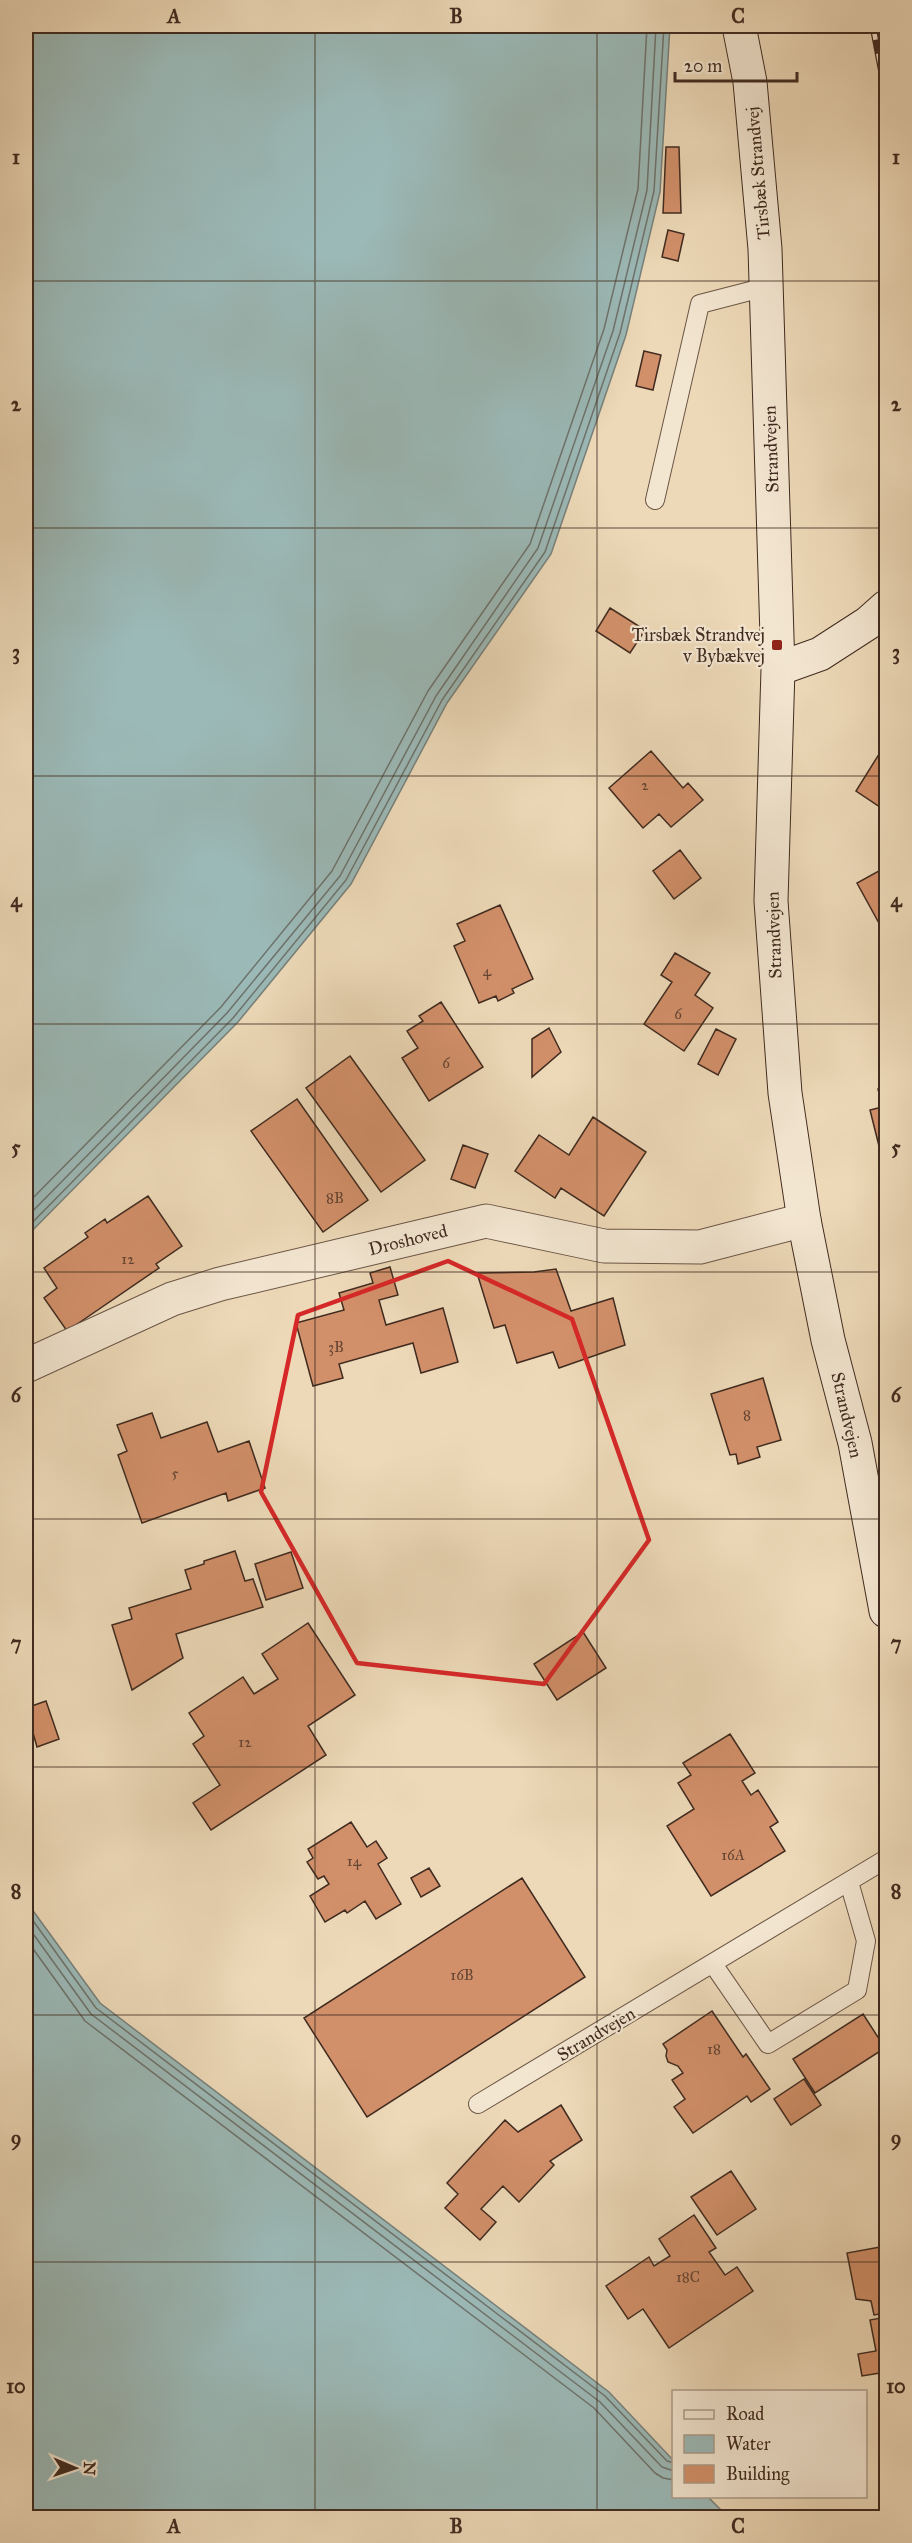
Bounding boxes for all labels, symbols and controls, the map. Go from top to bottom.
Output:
text: A [165,4,181,28]
text: B [449,4,463,28]
text: C [731,4,745,28]
scale bar [675,45,796,83]
text: 20 m [684,55,722,77]
street label: Tirsbæk Strandvej [741,106,775,240]
text: 1 [12,145,20,169]
text: 1 [892,145,900,169]
text: 2 [11,392,22,416]
text: 2 [891,392,902,416]
street label: Strandvejen [758,405,784,493]
place label: Tirsbæk Strandvej v Bybækvej [632,624,765,667]
marker: Tirsbæk Strandvej v Bybækvej [770,638,784,652]
text: 3 [12,640,20,665]
text: 3 [892,640,900,665]
house number: 2 [641,776,649,794]
text: 4 [10,888,22,913]
text: 4 [890,888,902,913]
street label: Strandvejen [761,891,787,979]
house number: 4 [483,962,492,980]
house number: 6 [674,1005,683,1023]
house number: 6 [442,1054,451,1072]
text: 5 [11,1135,21,1159]
text: 5 [891,1135,901,1159]
house number: 8B [326,1189,344,1207]
street label: Droshoved [366,1220,450,1260]
house number: 12 [121,1250,135,1268]
house number: 3B [328,1338,344,1356]
street label: Strandvejen [826,1370,868,1460]
text: 6 [11,1383,23,1407]
text: 6 [891,1383,903,1407]
house number: 8 [743,1406,751,1424]
house number: 5 [172,1464,179,1482]
text: 7 [11,1631,22,1655]
text: 7 [891,1631,902,1655]
house number: 12 [238,1733,252,1751]
house number: 16A [721,1846,745,1864]
house number: 14 [347,1852,362,1870]
text: 8 [11,1879,21,1903]
text: 8 [891,1879,901,1903]
house number: 16B [450,1966,474,1984]
street label: Strandvejen [553,2002,639,2066]
house number: 18 [707,2040,721,2058]
text: 9 [11,2126,21,2151]
text: 9 [891,2126,901,2151]
house number: 18C [676,2268,700,2286]
text: 10 [6,2374,26,2398]
text: 10 [886,2374,906,2398]
legend [672,2390,867,2498]
text: Road [726,2403,764,2425]
text: Water [726,2433,771,2455]
north arrow [45,2438,105,2498]
text: N [80,2461,99,2476]
text: Building [726,2463,790,2486]
text: A [165,2514,181,2538]
text: B [449,2514,463,2538]
text: C [731,2514,745,2538]

